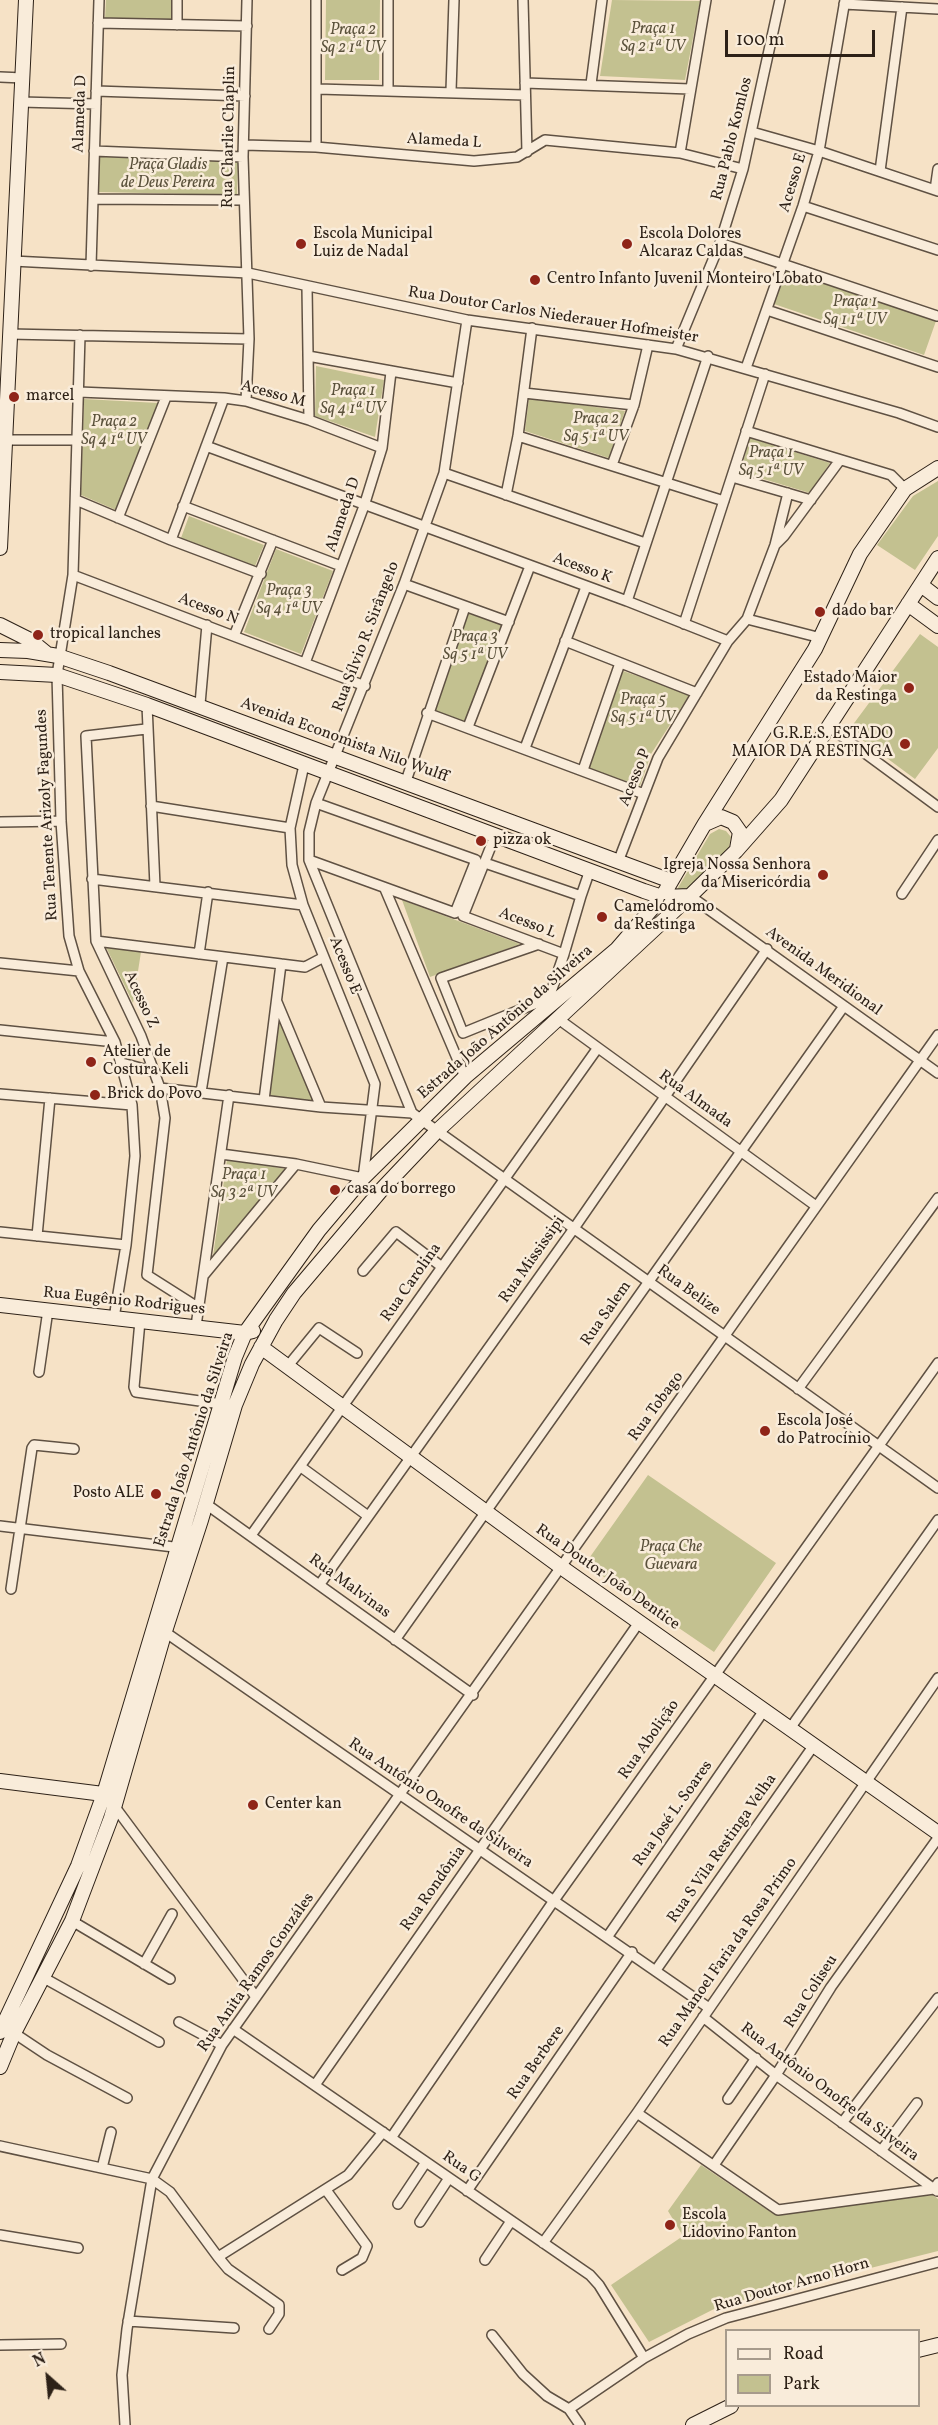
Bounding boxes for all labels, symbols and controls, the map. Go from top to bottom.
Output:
scale bar [728,18,878,56]
park label: Praça 1 Sq 2 1ª UV [621,20,685,58]
park label: Praça 2 Sq 2 1ª UV [321,21,385,59]
text: 100 m [736,28,785,53]
street label: Rua Charlie Chaplin [219,66,241,208]
street label: Alameda D [70,75,92,153]
street label: Rua Pablo Komlos [708,75,758,203]
street label: Alameda L [406,130,482,154]
street label: Acesso E [776,151,812,215]
park label: Praça Gladis de Deus Pereira [121,156,215,194]
place label: Escola Municipal Luiz de Nadal [313,225,433,263]
place label: Escola Dolores Alcaraz Caldas [639,225,743,263]
marker: Escola Municipal Luiz de Nadal [294,237,308,251]
marker: Escola Dolores Alcaraz Caldas [620,237,634,251]
place label: Centro Infanto Juvenil Monteiro Lobato [547,270,823,290]
marker: Centro Infanto Juvenil Monteiro Lobato [528,273,542,287]
street label: Rua Doutor Carlos Niederauer Hofmeister [406,284,700,348]
park label: Praça 1 Sq 1 1ª UV [824,293,886,331]
street label: Acesso M [239,377,307,413]
park label: Praça 1 Sq 4 1ª UV [320,382,386,420]
place label: marcel [26,387,74,407]
marker: marcel [7,390,21,404]
park label: Praça 2 Sq 5 1ª UV [564,410,628,448]
park label: Praça 2 Sq 4 1ª UV [81,413,147,451]
park label: Praça 1 Sq 5 1ª UV [739,444,803,482]
street label: Alameda D [322,475,366,555]
street label: Acesso K [550,549,614,589]
street label: Rua Sílvio R. Sirângelo [329,559,405,715]
park label: Praça 3 Sq 4 1ª UV [256,582,322,620]
street label: Acesso N [175,590,241,630]
place label: dado bar [832,602,893,622]
marker: dado bar [813,605,827,619]
place label: tropical lanches [50,625,161,645]
marker: tropical lanches [31,628,45,642]
park label: Praça 3 Sq 5 1ª UV [443,628,507,666]
place label: Estado Maior da Restinga [803,669,897,707]
marker: Estado Maior da Restinga [902,681,916,695]
park label: Praça 5 Sq 5 1ª UV [611,691,675,729]
street label: Avenida Economista Nilo Wulff [237,694,451,788]
street label: Rua Tenente Arizoly Fagundes [33,709,63,921]
place label: G.R.E.S. ESTADO MAIOR DA RESTINGA [732,725,893,763]
marker: G.R.E.S. ESTADO MAIOR DA RESTINGA [898,737,912,751]
street label: Acesso P [616,746,656,810]
place label: pizza ok [493,831,551,851]
marker: pizza ok [474,834,488,848]
place label: Igreja Nossa Senhora da Misericórdia [663,856,811,894]
marker: Igreja Nossa Senhora da Misericórdia [816,868,830,882]
place label: Camelódromo da Restinga [614,898,714,936]
street label: Acesso L [496,904,558,944]
marker: Camelódromo da Restinga [595,910,609,924]
street label: Avenida Meridional [761,923,885,1021]
street label: Acesso E [324,934,364,998]
street label: Estrada João Antônio da Silveira [415,942,597,1104]
street label: Acesso Z [118,968,162,1032]
place label: Atelier de Costura Keli [103,1043,189,1081]
marker: Atelier de Costura Keli [84,1055,98,1069]
street label: Rua Almada [654,1067,736,1133]
place label: Brick do Povo [107,1085,202,1105]
marker: Brick do Povo [88,1088,102,1102]
park label: Praça 1 Sq 3 2ª UV [211,1166,277,1204]
place label: casa do borrego [347,1180,456,1200]
marker: casa do borrego [328,1183,342,1197]
street label: Rua Mississipi [496,1213,570,1307]
street label: Rua Carolina [378,1240,446,1326]
street label: Rua Belize [652,1262,724,1320]
street label: Rua Salem [578,1278,636,1350]
street label: Rua Eugênio Rodrigues [42,1284,206,1320]
street label: Estrada João Antônio da Silveira [151,1330,239,1550]
street label: Rua Tobago [625,1369,689,1445]
place label: Escola José do Patrocínio [777,1412,870,1450]
marker: Escola José do Patrocínio [758,1424,772,1438]
place label: Posto ALE [73,1484,144,1504]
marker: Posto ALE [149,1487,163,1501]
street label: Rua Doutor João Dentice [531,1521,683,1635]
park label: Praça Che Guevara [640,1538,702,1576]
street label: Rua Malvinas [304,1551,394,1623]
street label: Rua Abolição [616,1697,684,1783]
street label: Rua Antônio Onofre da Silveira [344,1735,536,1873]
street label: Rua José L. Soares [630,1757,718,1871]
street label: Rua S Vila Restinga Velha [664,1771,782,1927]
place label: Center kan [265,1795,342,1815]
marker: Center kan [246,1798,260,1812]
street label: Rua Rondônia [398,1843,470,1935]
street label: Rua Manoel Faria da Rosa Primo [656,1854,802,2052]
street label: Rua Anita Ramos Gonzáles [195,1890,319,2056]
street label: Rua Coliseu [781,1952,843,2032]
street label: Rua Antônio Onofre da Silveira [736,2020,922,2166]
street label: Rua Berbere [504,2022,570,2104]
street label: Rua G [438,2148,484,2188]
place label: Escola Lidovino Fanton [682,2206,797,2244]
marker: Escola Lidovino Fanton [663,2218,677,2232]
street label: Rua Doutor Arno Horn [712,2255,872,2317]
legend [725,2329,920,2407]
text: Road [783,2342,824,2367]
north arrow [18,2347,78,2407]
text: N [30,2349,50,2373]
text: Park [783,2372,820,2397]

